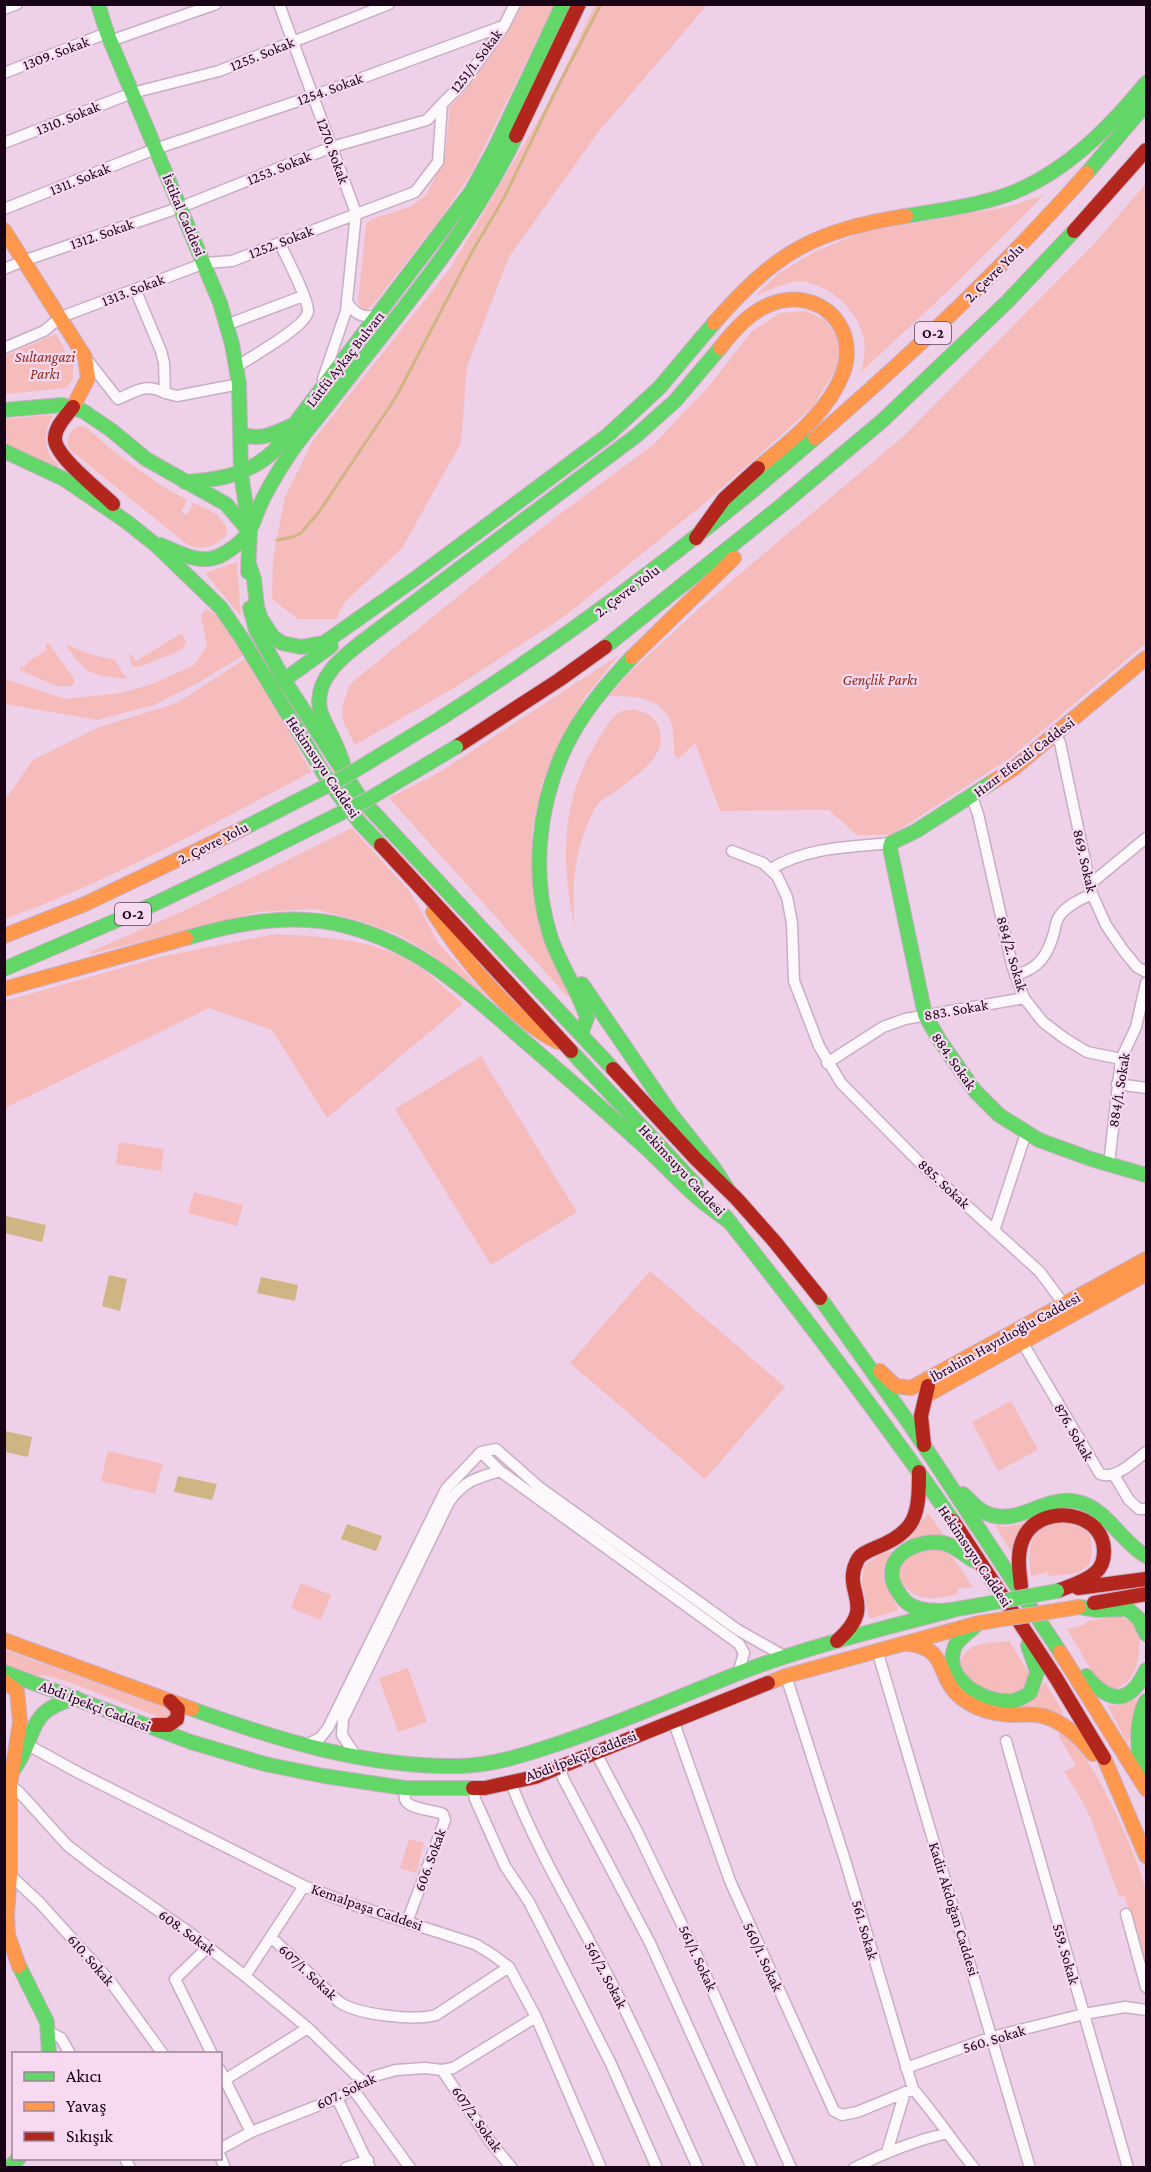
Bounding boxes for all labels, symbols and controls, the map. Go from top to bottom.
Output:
street label: 1251/1. Sokak [447,25,506,96]
street label: 1309. Sokak [21,33,92,73]
street label: 1255. Sokak [228,34,297,74]
street label: 1254. Sokak [295,69,366,108]
street label: 1310. Sokak [34,98,103,138]
street label: 1270. Sokak [314,116,353,187]
street label: 1253. Sokak [245,148,314,188]
street label: 1311. Sokak [47,159,113,198]
street label: İstikal Caddesi [159,171,209,259]
street label: 1312. Sokak [68,215,137,252]
street label: 1252. Sokak [246,222,316,262]
street label: 2. Çevre Yolu [961,240,1027,306]
street label: 1313. Sokak [99,270,167,309]
street label: Lütfü Aykaç Bulvarı [303,308,388,411]
road number: O-2 [915,322,951,344]
park label: Sultangazi Parkı [15,349,76,382]
street label: 2. Çevre Yolu [592,562,663,621]
park label: Gençlik Parkı [842,672,918,689]
street label: Hekimsuyu Caddesi [282,713,363,821]
street label: Hızır Efendi Caddesi [971,714,1078,800]
street label: 2. Çevre Yolu [175,819,251,868]
street label: 869. Sokak [1070,828,1100,895]
road number: O-2 [115,903,151,925]
street label: 884/2. Sokak [994,914,1031,994]
street label: 883. Sokak [923,996,990,1023]
street label: 884. Sokak [929,1030,980,1093]
street label: 884/1. Sokak [1105,1051,1133,1128]
street label: Hekimsuyu Caddesi [635,1121,728,1220]
street label: 885. Sokak [915,1156,974,1212]
street label: İbrahim Hayırlıoğlu Caddesi [927,1289,1083,1386]
street label: 876. Sokak [1051,1400,1097,1464]
street label: Hekimsuyu Caddesi [934,1502,1015,1610]
street label: Abdi İpekçi Caddesi [37,1677,153,1736]
street label: Abdi İpekçi Caddesi [523,1727,639,1785]
street label: 606. Sokak [411,1826,449,1893]
street label: Kadir Akdoğan Caddesi [925,1840,982,1978]
street label: Kemalpaşa Caddesi [309,1880,425,1934]
street label: 561. Sokak [849,1898,881,1963]
street label: 608. Sokak [156,1906,219,1958]
street label: 560/1. Sokak [740,1920,786,1995]
street label: 561/1. Sokak [676,1922,721,1994]
street label: 559. Sokak [1050,1922,1083,1987]
street label: 610. Sokak [64,1931,118,1990]
street label: 561/2. Sokak [582,1939,631,2012]
street label: 607/1. Sokak [276,1941,341,2004]
street label: 560. Sokak [961,2022,1028,2056]
legend [12,2052,222,2160]
text: Akıcı [66,2066,102,2086]
street label: 607. Sokak [314,2069,379,2112]
street label: 607/2. Sokak [449,2083,506,2155]
text: Yavaş [66,2096,106,2116]
text: Sıkışık [66,2126,113,2146]

